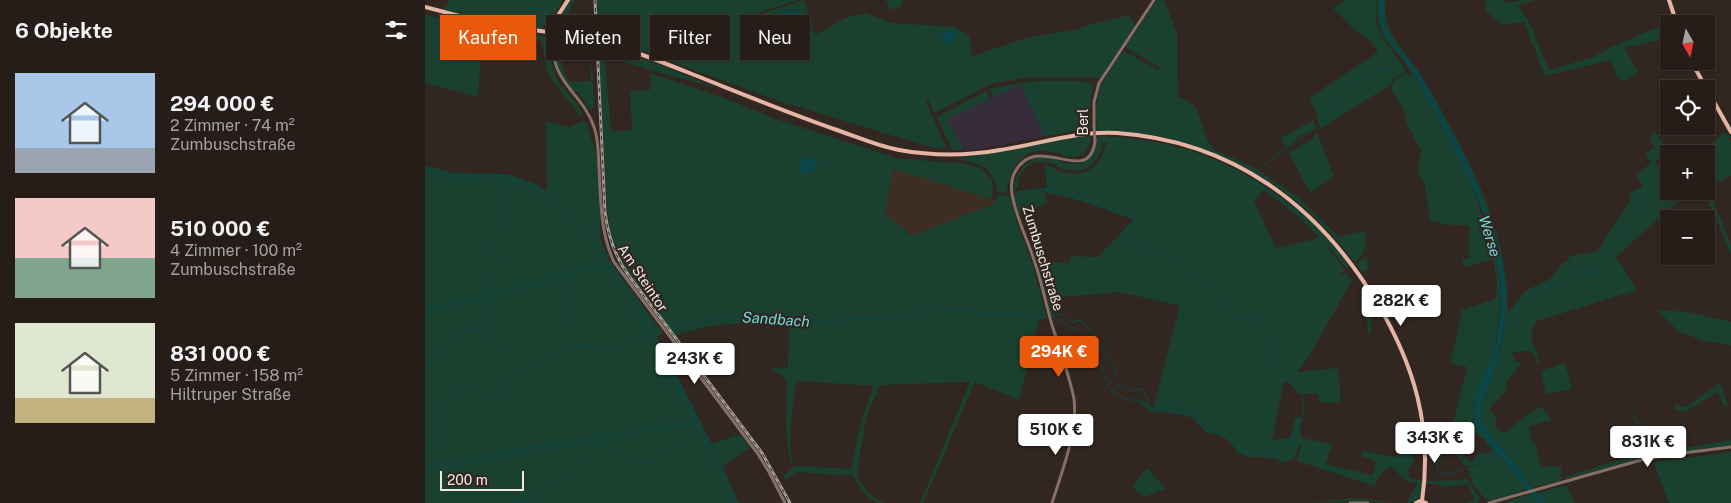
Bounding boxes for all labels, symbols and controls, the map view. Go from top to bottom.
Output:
chip: Kaufen [440,15,536,60]
chip: Mieten [546,15,640,60]
chip: Filter [650,15,730,60]
chip: Neu [740,15,810,60]
north arrow [1660,15,1715,70]
map controls [1660,15,1715,265]
icon: filters [382,16,410,44]
text: 6 Objekte [15,18,113,43]
button: locate [1660,80,1715,135]
text: 294 000 € [170,91,275,116]
icon: home [55,93,115,153]
street label: Berl [1075,108,1091,136]
text: 2 Zimmer · 74 m² [170,116,295,135]
text: Zumbuschstraße [170,135,295,154]
button: + [1660,145,1715,200]
street label: Zumbuschstraße [1019,203,1067,313]
button: − [1660,210,1715,265]
water label: Werse [1476,213,1504,259]
text: 510 000 € [170,216,270,241]
icon: home [55,218,115,278]
text: 4 Zimmer · 100 m² [170,241,302,260]
street label: Am Steintor [615,241,671,315]
text: Zumbuschstraße [170,260,295,279]
pin: 282K € [1360,284,1442,327]
text: 282K € [1373,291,1429,310]
water label: Sandbach [742,308,810,330]
pin: 294K € [1018,336,1100,378]
text: 831 000 € [170,341,271,366]
pin: 243K € [654,342,736,385]
text: 294K € [1031,342,1087,361]
icon: home [55,343,115,403]
text: 243K € [667,349,723,368]
text: 5 Zimmer · 158 m² [170,366,303,385]
text: Hiltruper Straße [170,385,291,404]
pin: 510K € [1015,414,1097,456]
text: 510K € [1029,420,1083,439]
pin: 343K € [1394,422,1476,464]
pin: 831K € [1607,426,1689,468]
text: 343K € [1406,428,1464,447]
text: 831K € [1621,432,1675,451]
scale bar [440,468,524,491]
text: 200 m [447,472,488,488]

